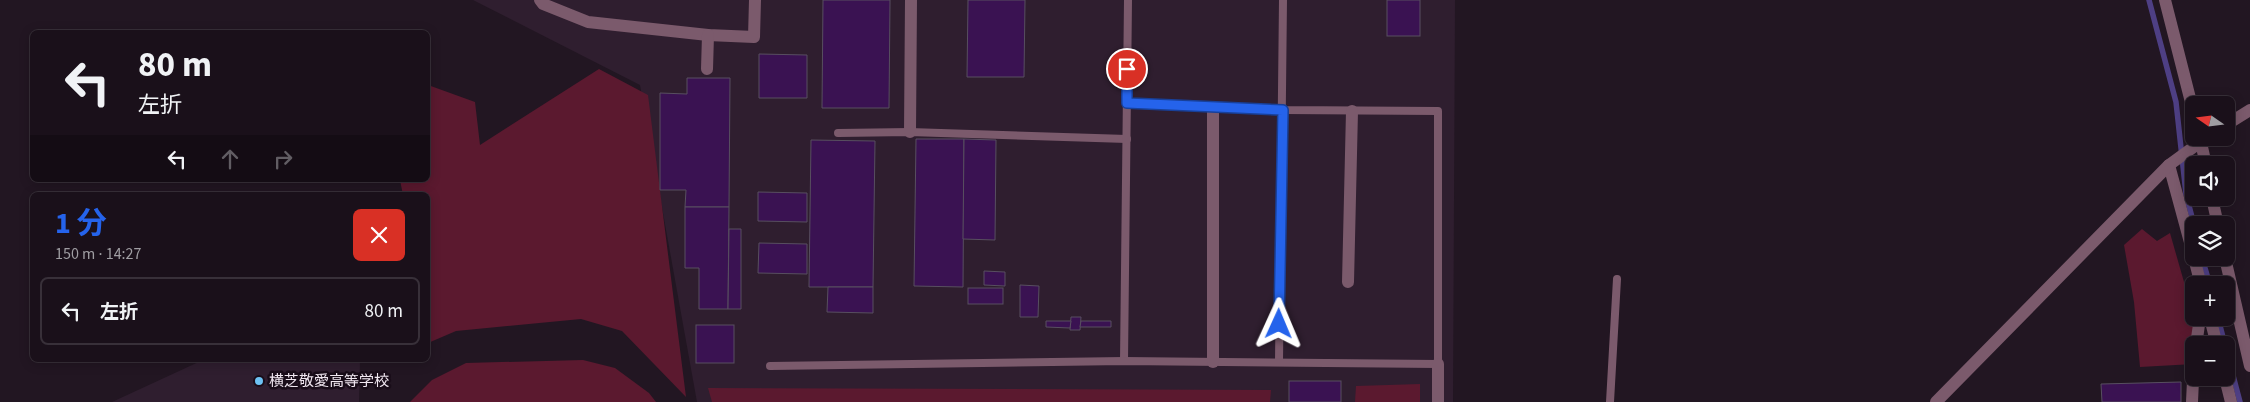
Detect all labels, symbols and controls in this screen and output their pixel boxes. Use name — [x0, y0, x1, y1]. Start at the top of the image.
text: 80 m — [138, 40, 212, 90]
pin — [1106, 48, 1148, 90]
icon: left — [55, 50, 120, 115]
icon: arrive — [1113, 55, 1141, 83]
text: 左折 — [138, 89, 182, 121]
north arrow — [2185, 96, 2235, 146]
map controls — [2185, 96, 2235, 386]
icon: left — [163, 145, 191, 173]
icon: ahead — [216, 145, 244, 173]
icon: right — [269, 145, 297, 173]
button: sound — [2185, 156, 2235, 206]
text: 1 分 — [55, 202, 107, 245]
button: close — [353, 209, 405, 261]
button: layers — [2185, 216, 2235, 266]
text: 150 m · 14:27 — [55, 243, 142, 265]
button: + — [2185, 276, 2235, 326]
icon: left — [57, 297, 85, 325]
position arrow — [1252, 297, 1304, 349]
text: 80 m — [365, 298, 403, 325]
text: 左折 — [100, 299, 138, 326]
button: − — [2185, 336, 2235, 386]
place label: 横芝敬愛高等学校 — [269, 371, 389, 392]
marker: 横芝敬愛高等学校 — [253, 375, 265, 387]

